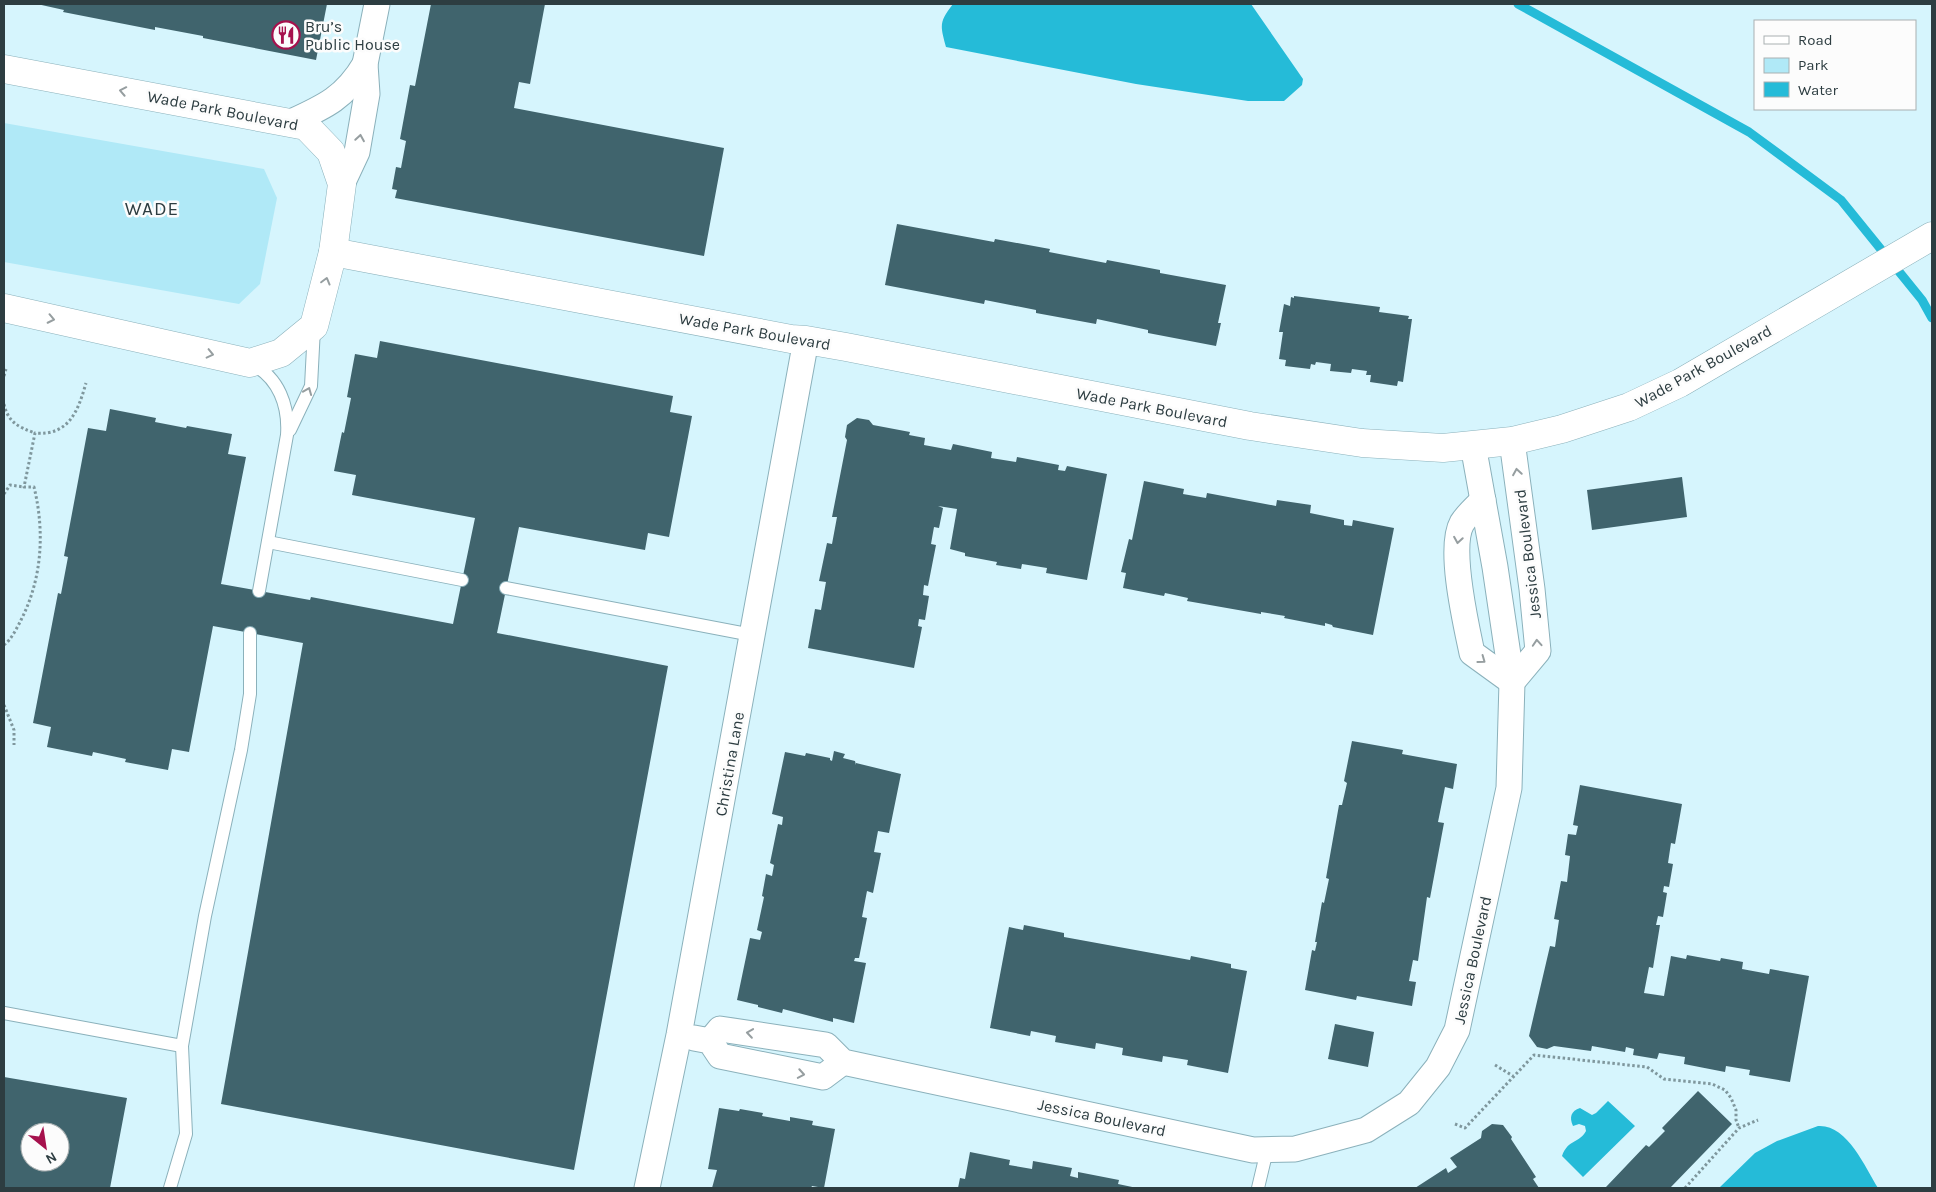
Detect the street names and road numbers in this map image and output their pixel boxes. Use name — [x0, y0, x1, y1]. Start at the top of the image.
street label: Wade Park Boulevard — [146, 87, 300, 134]
street label: Wade Park Boulevard — [678, 309, 832, 354]
street label: Wade Park Boulevard — [1631, 321, 1775, 412]
street label: Wade Park Boulevard — [1075, 384, 1229, 431]
street label: Jessica Boulevard — [1510, 488, 1545, 620]
street label: Christina Lane — [711, 710, 748, 818]
street label: Jessica Boulevard — [1450, 894, 1495, 1026]
street label: Jessica Boulevard — [1036, 1095, 1168, 1140]

